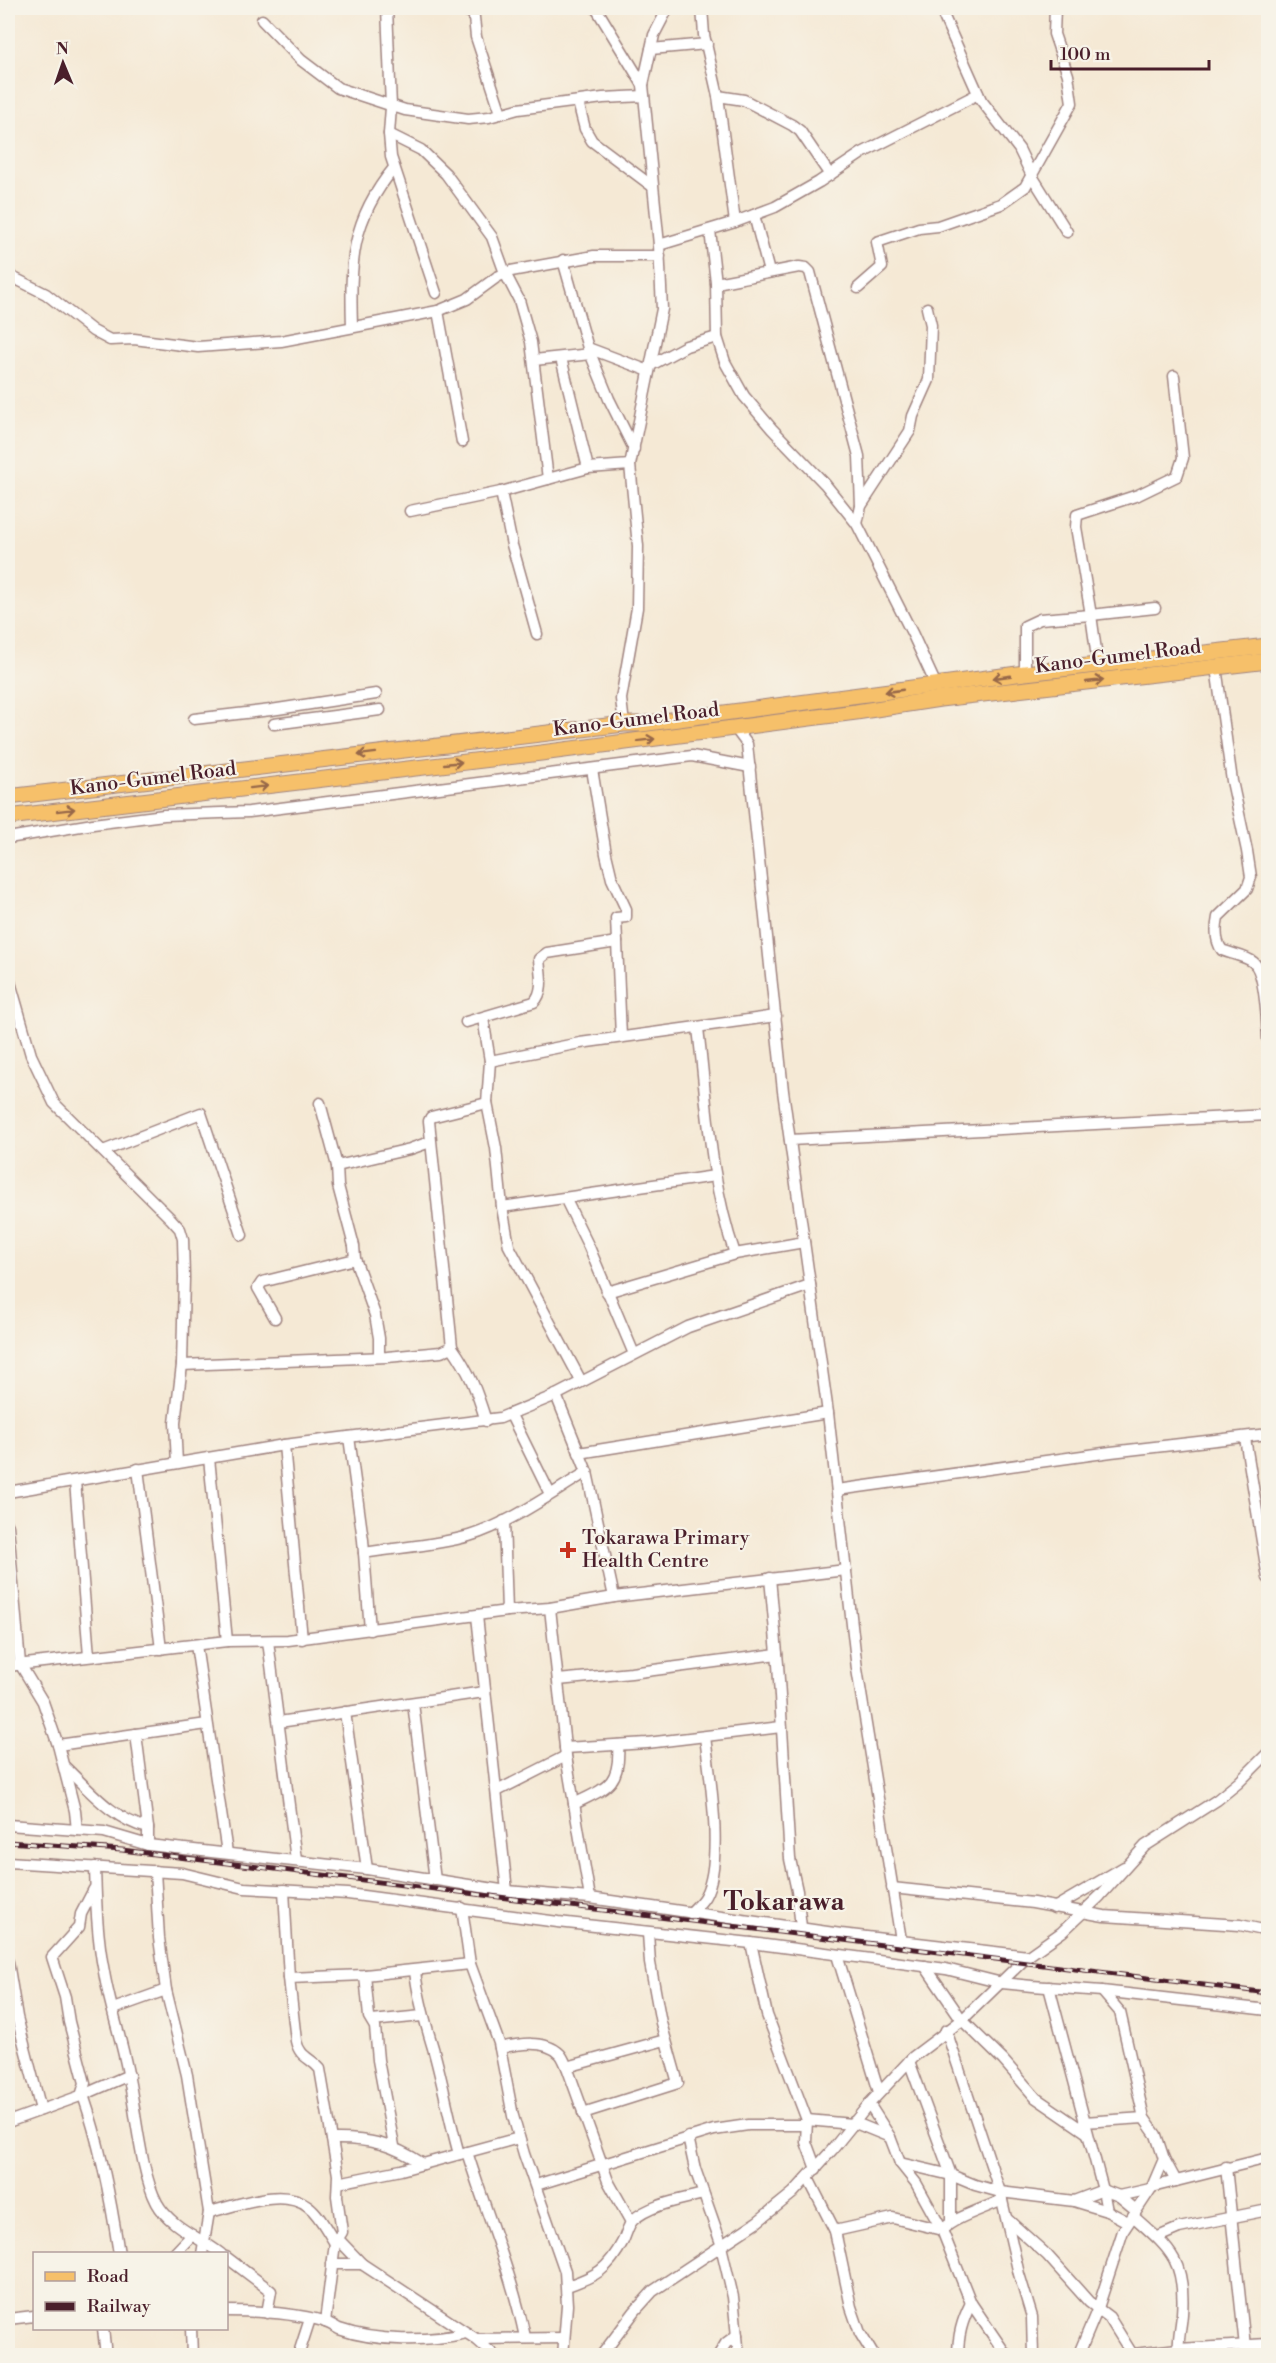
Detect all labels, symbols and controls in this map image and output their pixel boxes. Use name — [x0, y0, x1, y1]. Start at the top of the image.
north arrow — [33, 33, 93, 93]
scale bar — [1051, 33, 1208, 71]
text: N — [56, 39, 70, 59]
text: 100 m — [1060, 43, 1111, 66]
street label: Kano-Gumel Road — [1033, 634, 1203, 680]
one-way arrow — [992, 671, 1012, 682]
one-way arrow — [1085, 675, 1105, 686]
one-way arrow — [884, 686, 904, 697]
street label: Kano-Gumel Road — [551, 697, 721, 743]
one-way arrow — [636, 734, 656, 745]
one-way arrow — [357, 749, 377, 760]
street label: Kano-Gumel Road — [68, 756, 238, 802]
one-way arrow — [442, 757, 462, 768]
one-way arrow — [249, 782, 269, 793]
one-way arrow — [55, 805, 75, 816]
place label: Tokarawa Primary Health Centre — [582, 1526, 750, 1574]
marker: Tokarawa Primary Health Centre — [559, 1541, 577, 1559]
district label: Tokarawa — [723, 1886, 846, 1918]
legend — [33, 2252, 228, 2330]
text: Road — [87, 2265, 130, 2288]
text: Railway — [87, 2295, 151, 2318]

